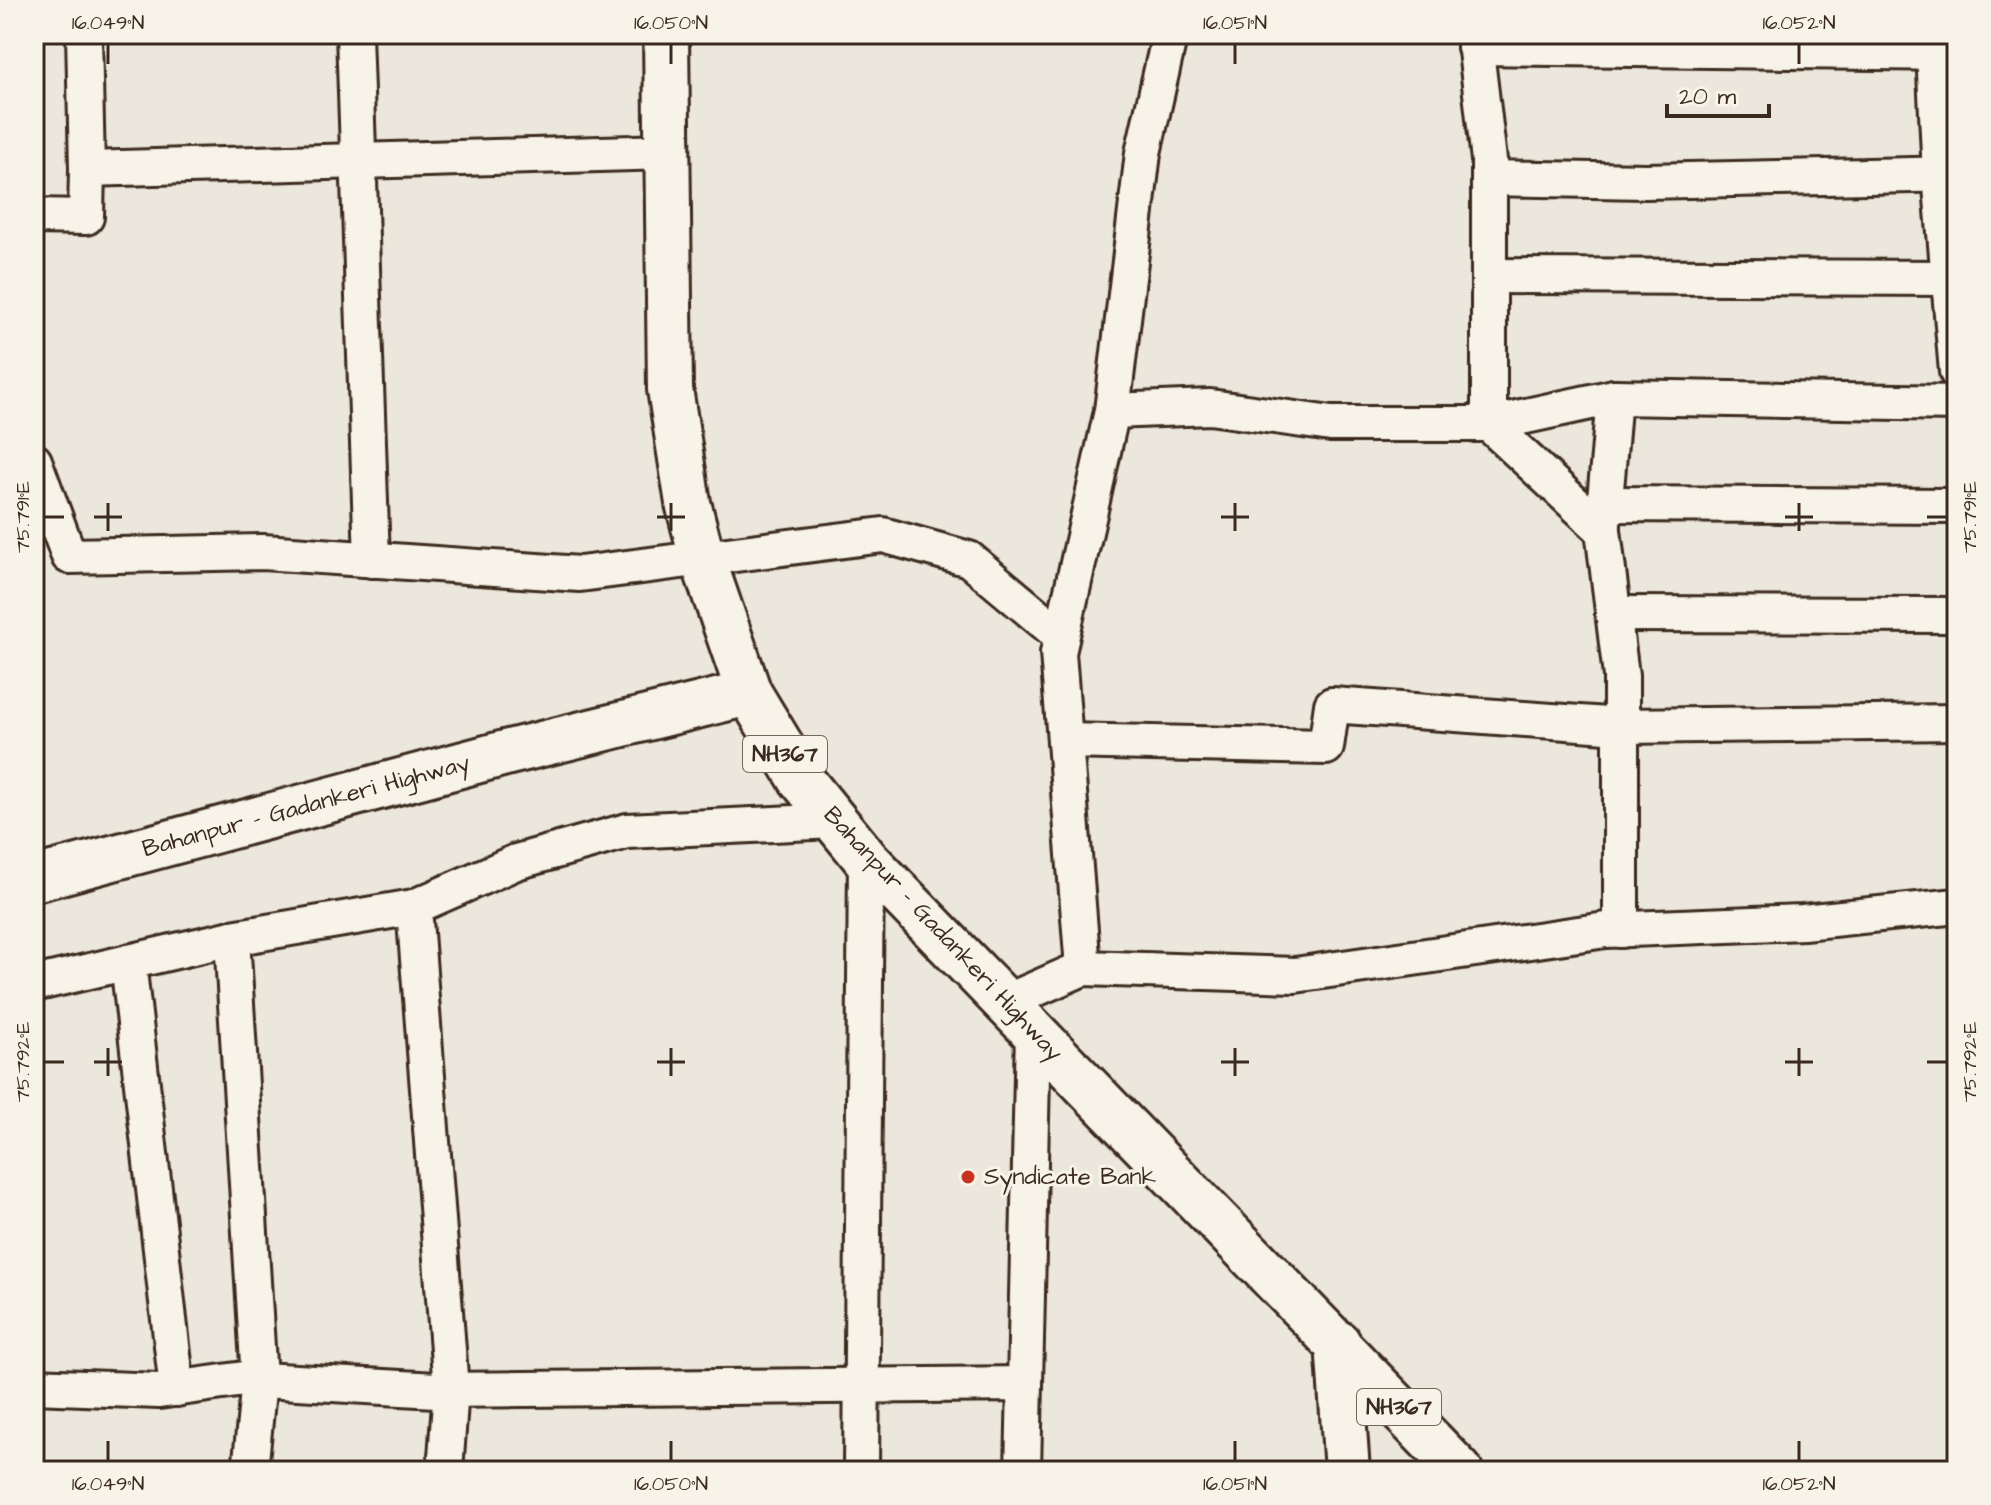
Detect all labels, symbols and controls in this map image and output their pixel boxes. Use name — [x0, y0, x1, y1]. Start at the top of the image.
text: 16.049°N — [72, 9, 144, 37]
text: 16.050°N — [634, 9, 708, 37]
text: 16.051°N — [1203, 9, 1267, 37]
text: 16.052°N — [1762, 9, 1836, 37]
scale bar — [1667, 68, 1769, 118]
text: 20 m — [1679, 80, 1736, 114]
text: 75.791°E — [9, 481, 37, 553]
text: 75.791°E — [1956, 481, 1984, 553]
road number: NH367 — [743, 736, 827, 772]
street label: Bahanpur - Gadankeri Highway — [139, 746, 474, 867]
street label: Bahanpur - Gadankeri Highway — [815, 799, 1071, 1070]
text: 75.792°E — [9, 1022, 37, 1102]
text: 75.792°E — [1956, 1022, 1984, 1102]
place label: Syndicate Bank — [984, 1160, 1157, 1195]
marker: Syndicate Bank — [959, 1168, 977, 1186]
road number: NH367 — [1357, 1389, 1441, 1425]
text: 16.049°N — [72, 1470, 144, 1498]
text: 16.050°N — [634, 1470, 708, 1498]
text: 16.051°N — [1203, 1470, 1267, 1498]
text: 16.052°N — [1762, 1470, 1836, 1498]

